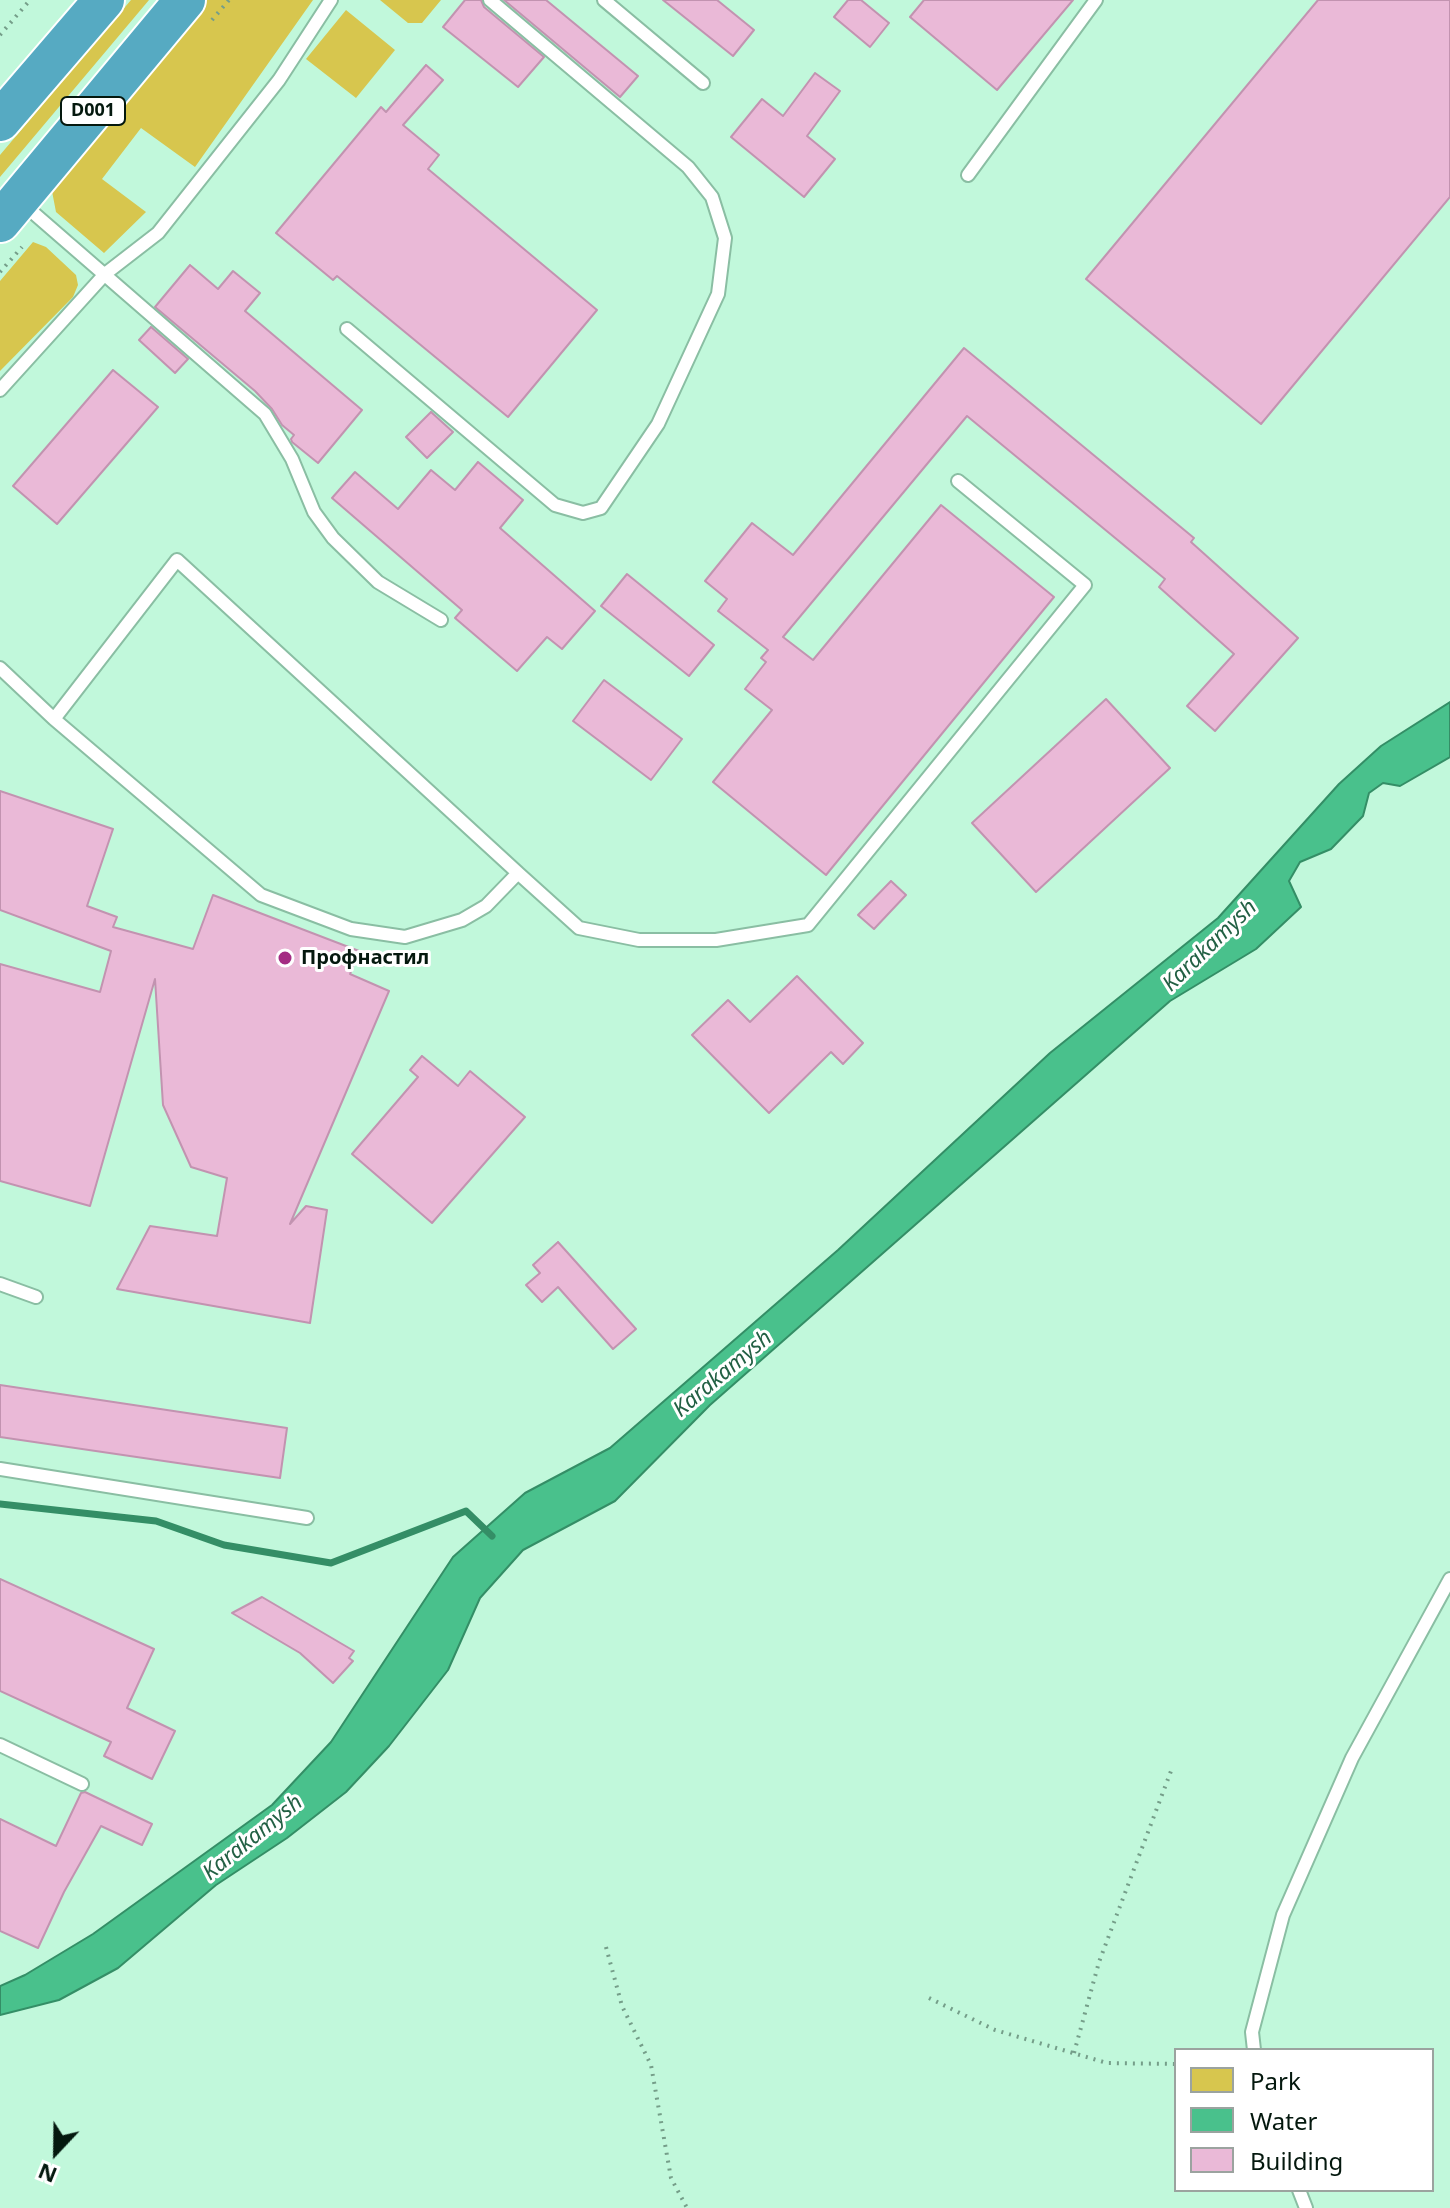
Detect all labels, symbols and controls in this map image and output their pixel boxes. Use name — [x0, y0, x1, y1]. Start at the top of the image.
road number: D001 — [61, 97, 125, 125]
water label: Karakamysh — [1157, 895, 1263, 997]
place label: Профнастил — [301, 946, 429, 970]
marker: Профнастил — [276, 949, 294, 967]
water label: Karakamysh — [668, 1325, 778, 1423]
water label: Karakamysh — [198, 1790, 308, 1886]
legend — [1174, 2048, 1434, 2192]
text: Park — [1250, 2064, 1301, 2097]
text: Water — [1250, 2104, 1317, 2137]
north arrow — [16, 2112, 96, 2192]
text: Building — [1250, 2144, 1343, 2177]
text: N — [33, 2157, 61, 2192]

